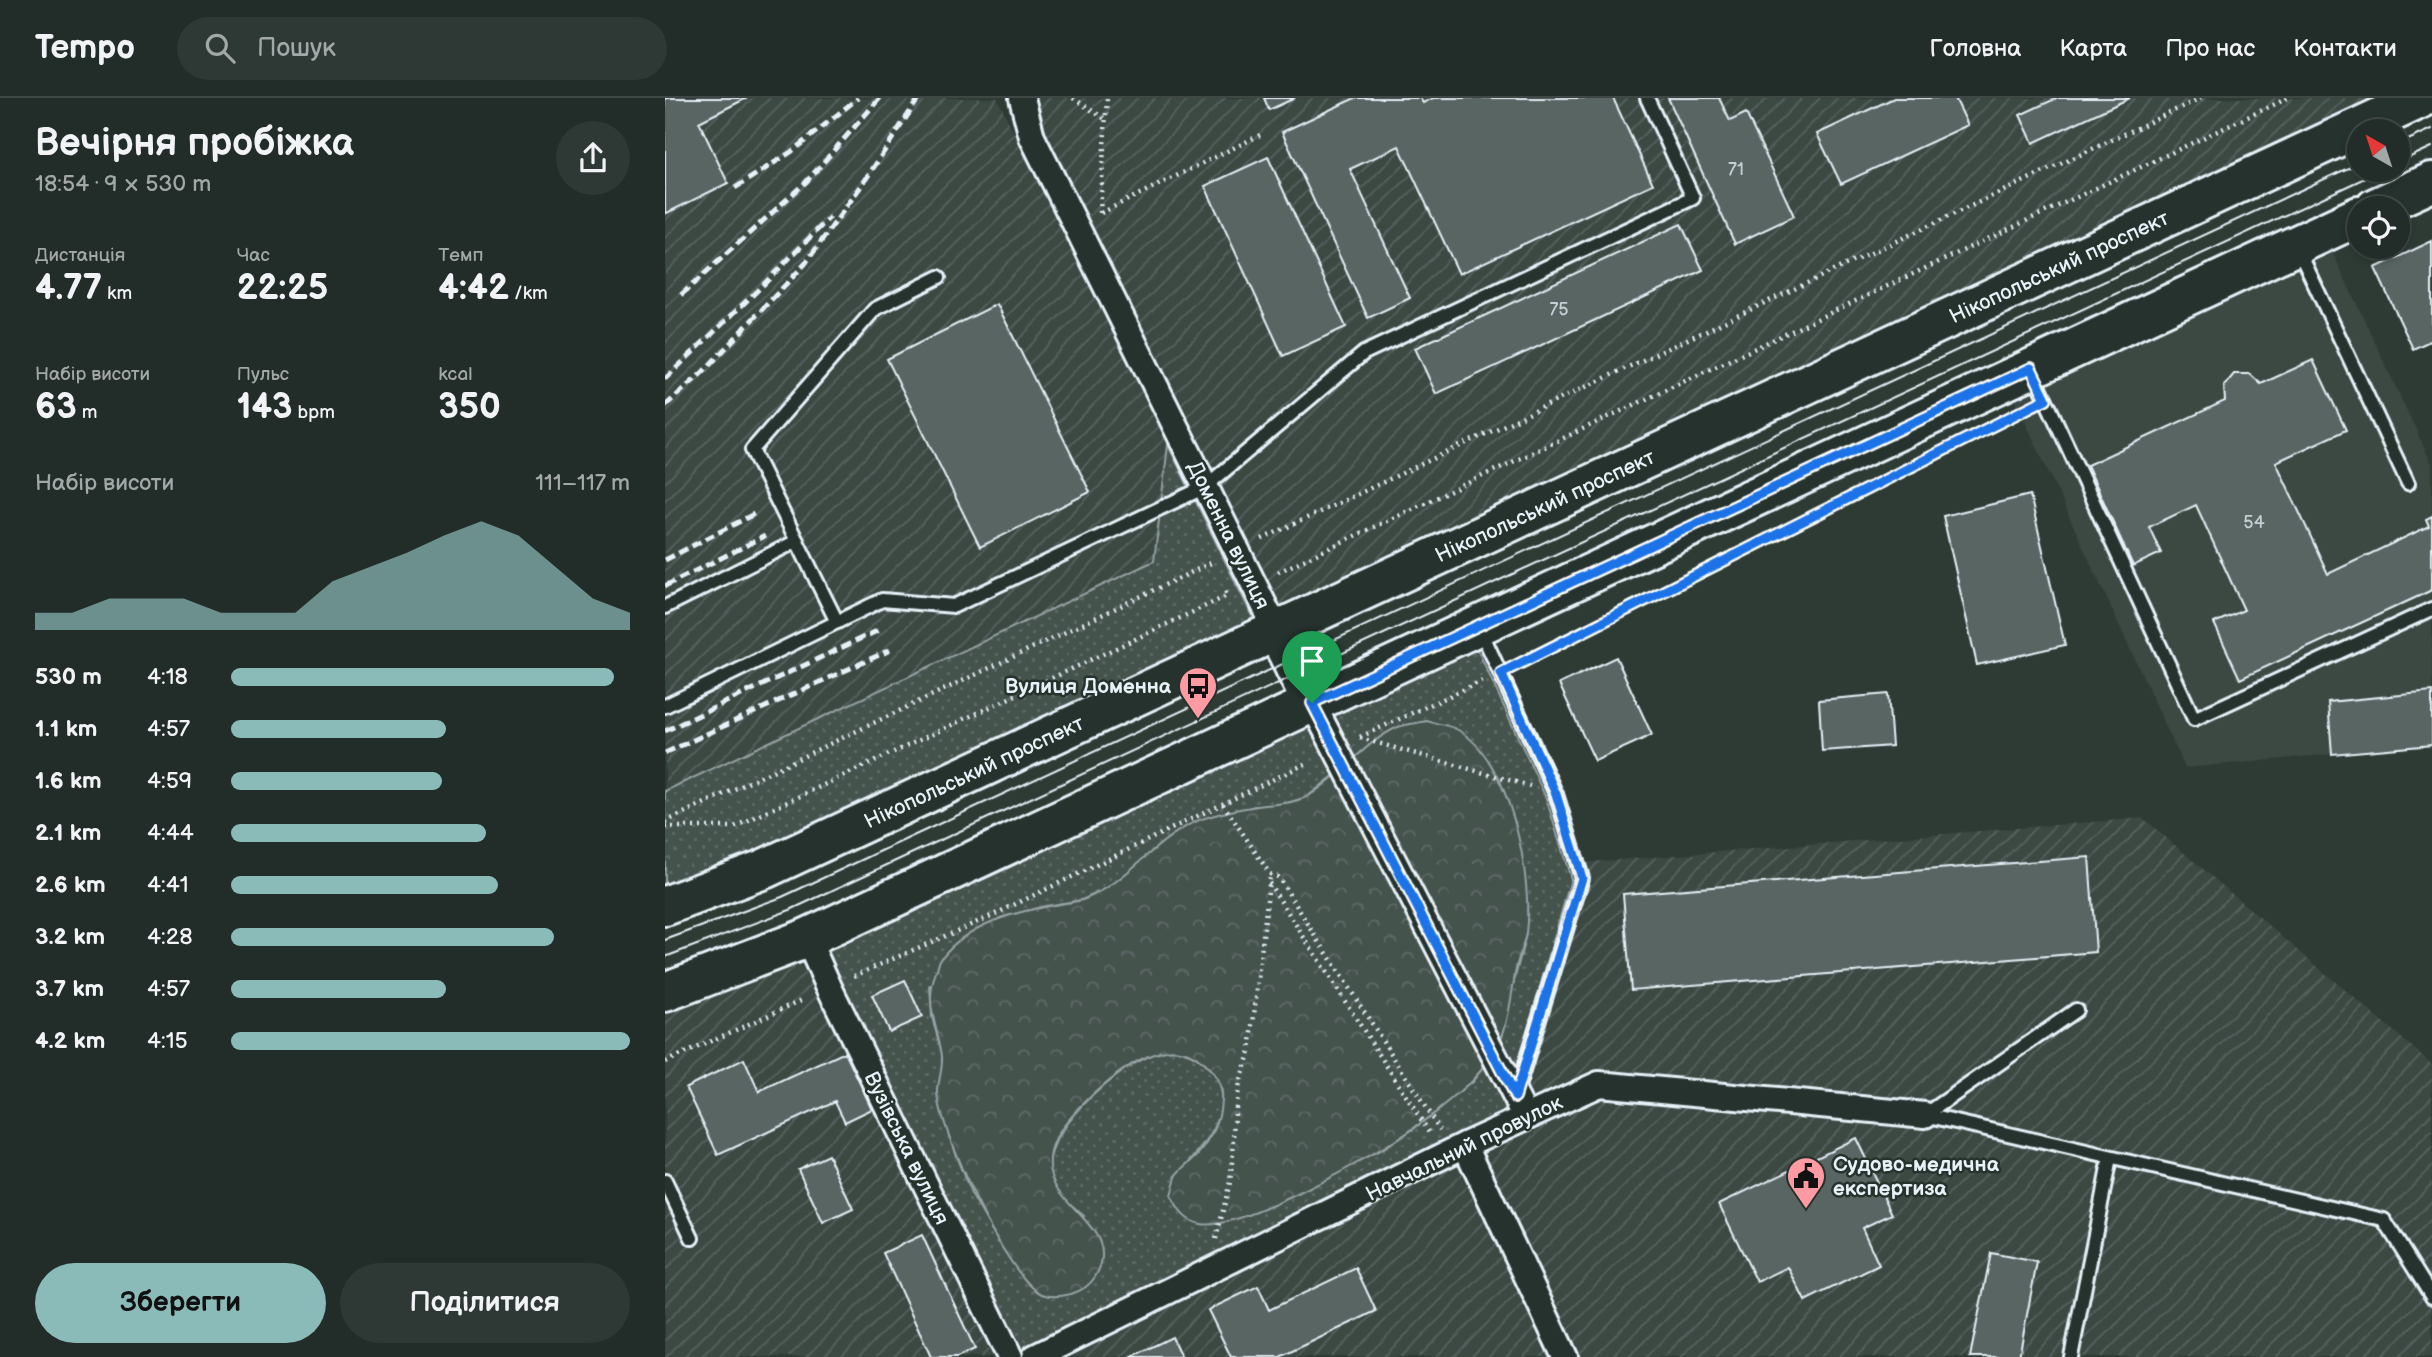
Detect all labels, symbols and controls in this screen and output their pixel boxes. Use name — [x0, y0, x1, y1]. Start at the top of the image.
search box — [177, 17, 667, 80]
text: Tempo — [35, 28, 135, 68]
icon: search — [201, 29, 239, 67]
text: Пошук — [257, 33, 336, 64]
text: Головна — [1930, 34, 2022, 63]
text: Карта — [2060, 34, 2127, 63]
text: Про нас — [2165, 34, 2255, 63]
text: Контакти — [2293, 34, 2397, 63]
north arrow — [2347, 119, 2410, 182]
map controls — [2347, 119, 2410, 259]
text: Вечірня пробіжка — [35, 121, 354, 166]
button: share — [556, 121, 630, 195]
house number: 71 — [1728, 159, 1744, 180]
text: 18:54 · 9 × 530 m — [35, 170, 211, 198]
button: locate — [2347, 196, 2410, 259]
street label: Нікопольський проспект — [1946, 206, 2173, 329]
text: Дистанція — [35, 244, 125, 267]
text: Час — [237, 244, 270, 267]
text: Темп — [438, 244, 483, 267]
text: 4.77 — [35, 267, 102, 310]
text: 22:25 — [237, 267, 328, 310]
text: 4:42 — [438, 267, 509, 310]
text: km — [102, 282, 132, 305]
text: /km — [509, 282, 548, 305]
house number: 75 — [1549, 299, 1569, 320]
text: Набір висоти — [35, 363, 150, 386]
text: Пульс — [237, 363, 289, 386]
text: kcal — [438, 363, 472, 386]
text: 63 — [35, 386, 77, 429]
text: 143 — [237, 386, 292, 429]
text: 350 — [438, 386, 501, 429]
text: m — [77, 401, 98, 424]
text: bpm — [292, 401, 335, 424]
street label: Нікопольський проспект — [1432, 445, 1659, 568]
street label: Доменна вулиця — [1182, 457, 1275, 613]
text: Набір висоти — [35, 469, 174, 497]
text: 111–117 m — [535, 469, 630, 497]
house number: 54 — [2243, 512, 2265, 533]
pin — [1282, 631, 1342, 703]
icon: arrive — [1293, 642, 1331, 680]
text: 530 m — [35, 663, 102, 691]
text: 4:18 — [147, 663, 188, 691]
bus stop icon: Вулиця Доменна — [1177, 665, 1219, 720]
place label: Вулиця Доменна — [1005, 674, 1172, 699]
street label: Нікопольський проспект — [861, 711, 1088, 834]
text: 1.1 km — [35, 715, 97, 743]
text: 4:57 — [147, 715, 190, 743]
text: 1.6 km — [35, 767, 102, 795]
text: 4:59 — [147, 767, 192, 795]
text: 2.1 km — [35, 819, 101, 847]
text: 4:44 — [147, 819, 194, 847]
text: 2.6 km — [35, 871, 106, 899]
text: 4:41 — [147, 871, 189, 899]
text: 3.2 km — [35, 923, 105, 951]
text: 4:28 — [147, 923, 193, 951]
text: 3.7 km — [35, 975, 104, 1003]
text: 4:57 — [147, 975, 190, 1003]
text: 4.2 km — [35, 1027, 105, 1055]
text: 4:15 — [147, 1027, 188, 1055]
street label: Вузівська вулиця — [859, 1068, 954, 1229]
street label: Навчальний провулок — [1362, 1090, 1567, 1207]
place label: Судово-медична експертиза — [1833, 1152, 2000, 1201]
public building icon: Судово-медична експертиза — [1785, 1155, 1827, 1210]
button: Зберегти — [35, 1263, 326, 1343]
button: Поділитися — [340, 1263, 630, 1343]

